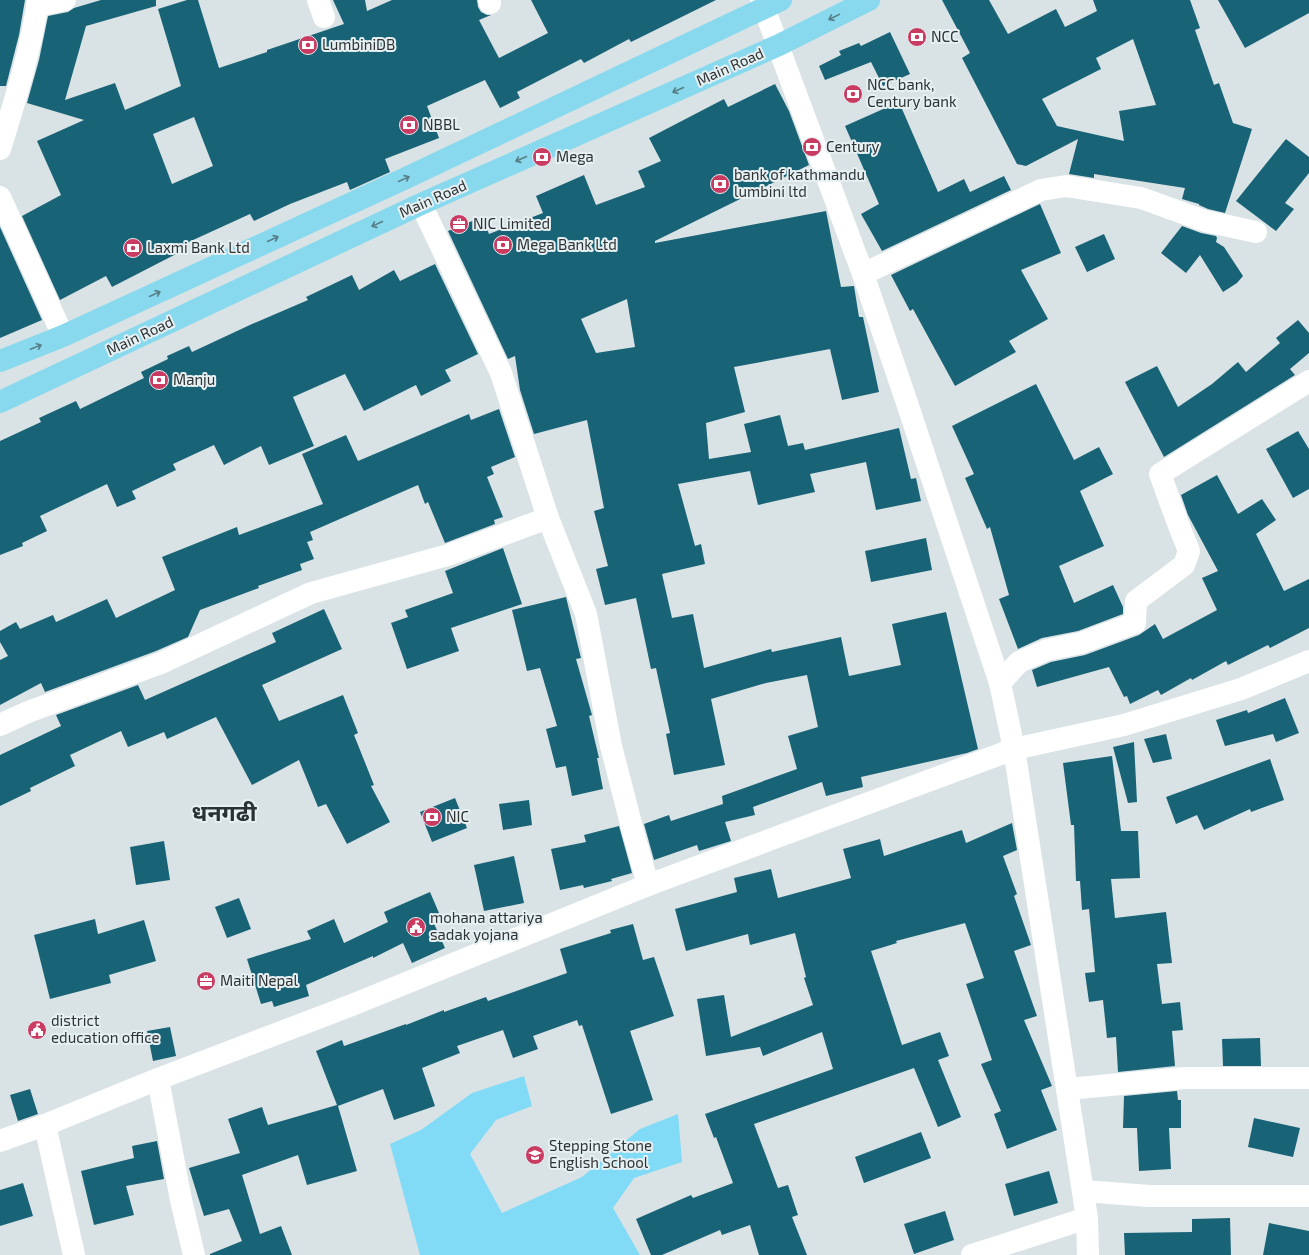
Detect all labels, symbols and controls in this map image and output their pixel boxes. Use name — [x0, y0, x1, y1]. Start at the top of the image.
one-way arrow — [829, 14, 841, 21]
bank icon: NCC — [906, 26, 928, 48]
place label: NCC — [931, 27, 959, 45]
bank icon: LumbiniDB — [297, 34, 319, 56]
place label: LumbiniDB — [322, 35, 395, 53]
street label: Main Road — [693, 43, 766, 89]
place label: NCC bank, Century bank — [867, 75, 957, 110]
bank icon: NCC bank, Century bank — [842, 83, 864, 105]
one-way arrow — [673, 86, 685, 94]
bank icon: NBBL — [398, 114, 420, 136]
place label: NBBL — [423, 115, 460, 133]
bank icon: Century — [801, 136, 823, 158]
place label: Century — [826, 137, 880, 155]
bank icon: Mega — [531, 146, 553, 168]
place label: Mega — [556, 147, 594, 165]
one-way arrow — [515, 156, 527, 163]
place label: bank of kathmandu lumbini ltd — [734, 165, 865, 200]
bank icon: bank of kathmandu lumbini ltd — [709, 173, 731, 195]
street label: Main Road — [396, 175, 469, 221]
one-way arrow — [397, 175, 409, 182]
office icon: NIC Limited — [448, 213, 470, 235]
place label: NIC Limited — [473, 214, 550, 232]
one-way arrow — [371, 221, 383, 228]
bank icon: Mega Bank Ltd — [492, 234, 514, 256]
one-way arrow — [266, 235, 278, 242]
place label: Mega Bank Ltd — [517, 235, 617, 253]
bank icon: Laxmi Bank Ltd — [122, 237, 144, 259]
place label: Laxmi Bank Ltd — [147, 238, 250, 256]
one-way arrow — [148, 290, 160, 297]
street label: Main Road — [103, 312, 176, 358]
one-way arrow — [30, 342, 42, 350]
bank icon: Manju — [148, 369, 170, 391]
place label: Manju — [173, 370, 215, 389]
district label: धनगढी — [192, 798, 258, 826]
bank icon: NIC — [421, 806, 443, 828]
place label: NIC — [446, 807, 470, 825]
place label: mohana attariya sadak yojana — [430, 908, 543, 944]
public building icon: mohana attariya sadak yojana — [405, 916, 427, 938]
office icon: Maiti Nepal — [195, 970, 217, 992]
place label: Maiti Nepal — [220, 971, 298, 989]
place label: district education office — [51, 1011, 160, 1046]
public building icon: district education office — [26, 1019, 48, 1041]
place label: Stepping Stone English School — [549, 1136, 652, 1171]
school or university icon: Stepping Stone English School — [524, 1144, 546, 1166]

